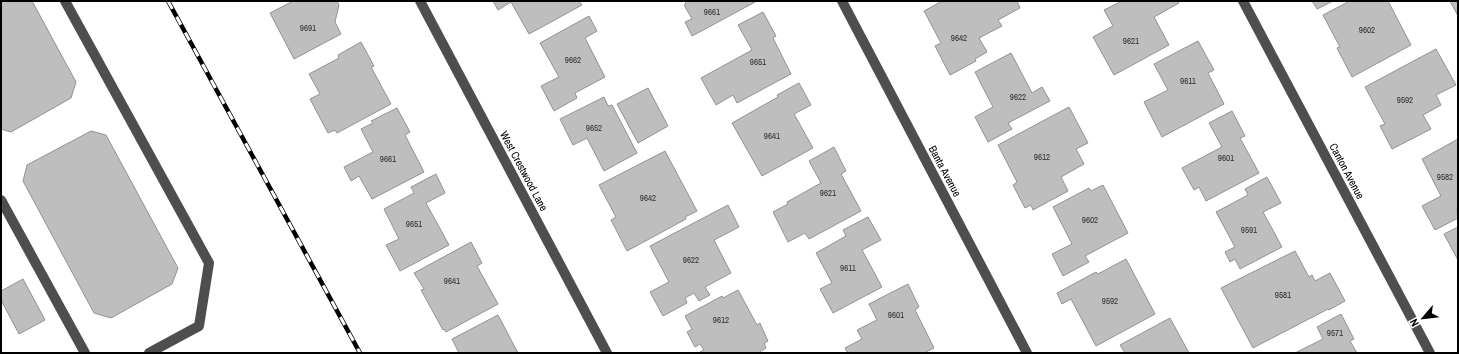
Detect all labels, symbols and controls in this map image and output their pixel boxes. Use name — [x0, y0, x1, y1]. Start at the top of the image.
house number: 9661 — [704, 6, 720, 18]
house number: 9691 — [300, 22, 316, 34]
house number: 9602 — [1359, 24, 1375, 36]
house number: 9642 — [951, 32, 967, 44]
house number: 9621 — [1123, 35, 1139, 47]
house number: 9662 — [565, 54, 581, 66]
house number: 9651 — [750, 56, 766, 68]
house number: 9611 — [1180, 75, 1196, 87]
house number: 9622 — [1010, 91, 1026, 103]
house number: 9592 — [1397, 94, 1413, 106]
house number: 9652 — [586, 122, 602, 134]
street label: West Crestwood Lane — [497, 129, 551, 213]
house number: 9641 — [764, 130, 780, 142]
street label: Canton Avenue — [1326, 141, 1368, 201]
street label: Banta Avenue — [926, 143, 964, 199]
house number: 9612 — [1034, 151, 1050, 163]
house number: 9601 — [1218, 152, 1234, 164]
house number: 9661 — [380, 153, 396, 165]
house number: 9582 — [1437, 171, 1453, 183]
house number: 9621 — [820, 187, 836, 199]
house number: 9642 — [640, 192, 656, 204]
house number: 9602 — [1082, 214, 1098, 226]
house number: 9651 — [406, 218, 422, 230]
house number: 9591 — [1241, 224, 1257, 236]
house number: 9622 — [683, 254, 699, 266]
house number: 9611 — [840, 262, 856, 274]
house number: 9641 — [444, 275, 460, 287]
house number: 9581 — [1275, 289, 1291, 301]
house number: 9592 — [1102, 295, 1118, 307]
north arrow — [1403, 298, 1443, 338]
house number: 9601 — [888, 309, 904, 321]
house number: 9612 — [713, 314, 729, 326]
text: N — [1406, 317, 1422, 329]
house number: 9571 — [1327, 327, 1343, 339]

